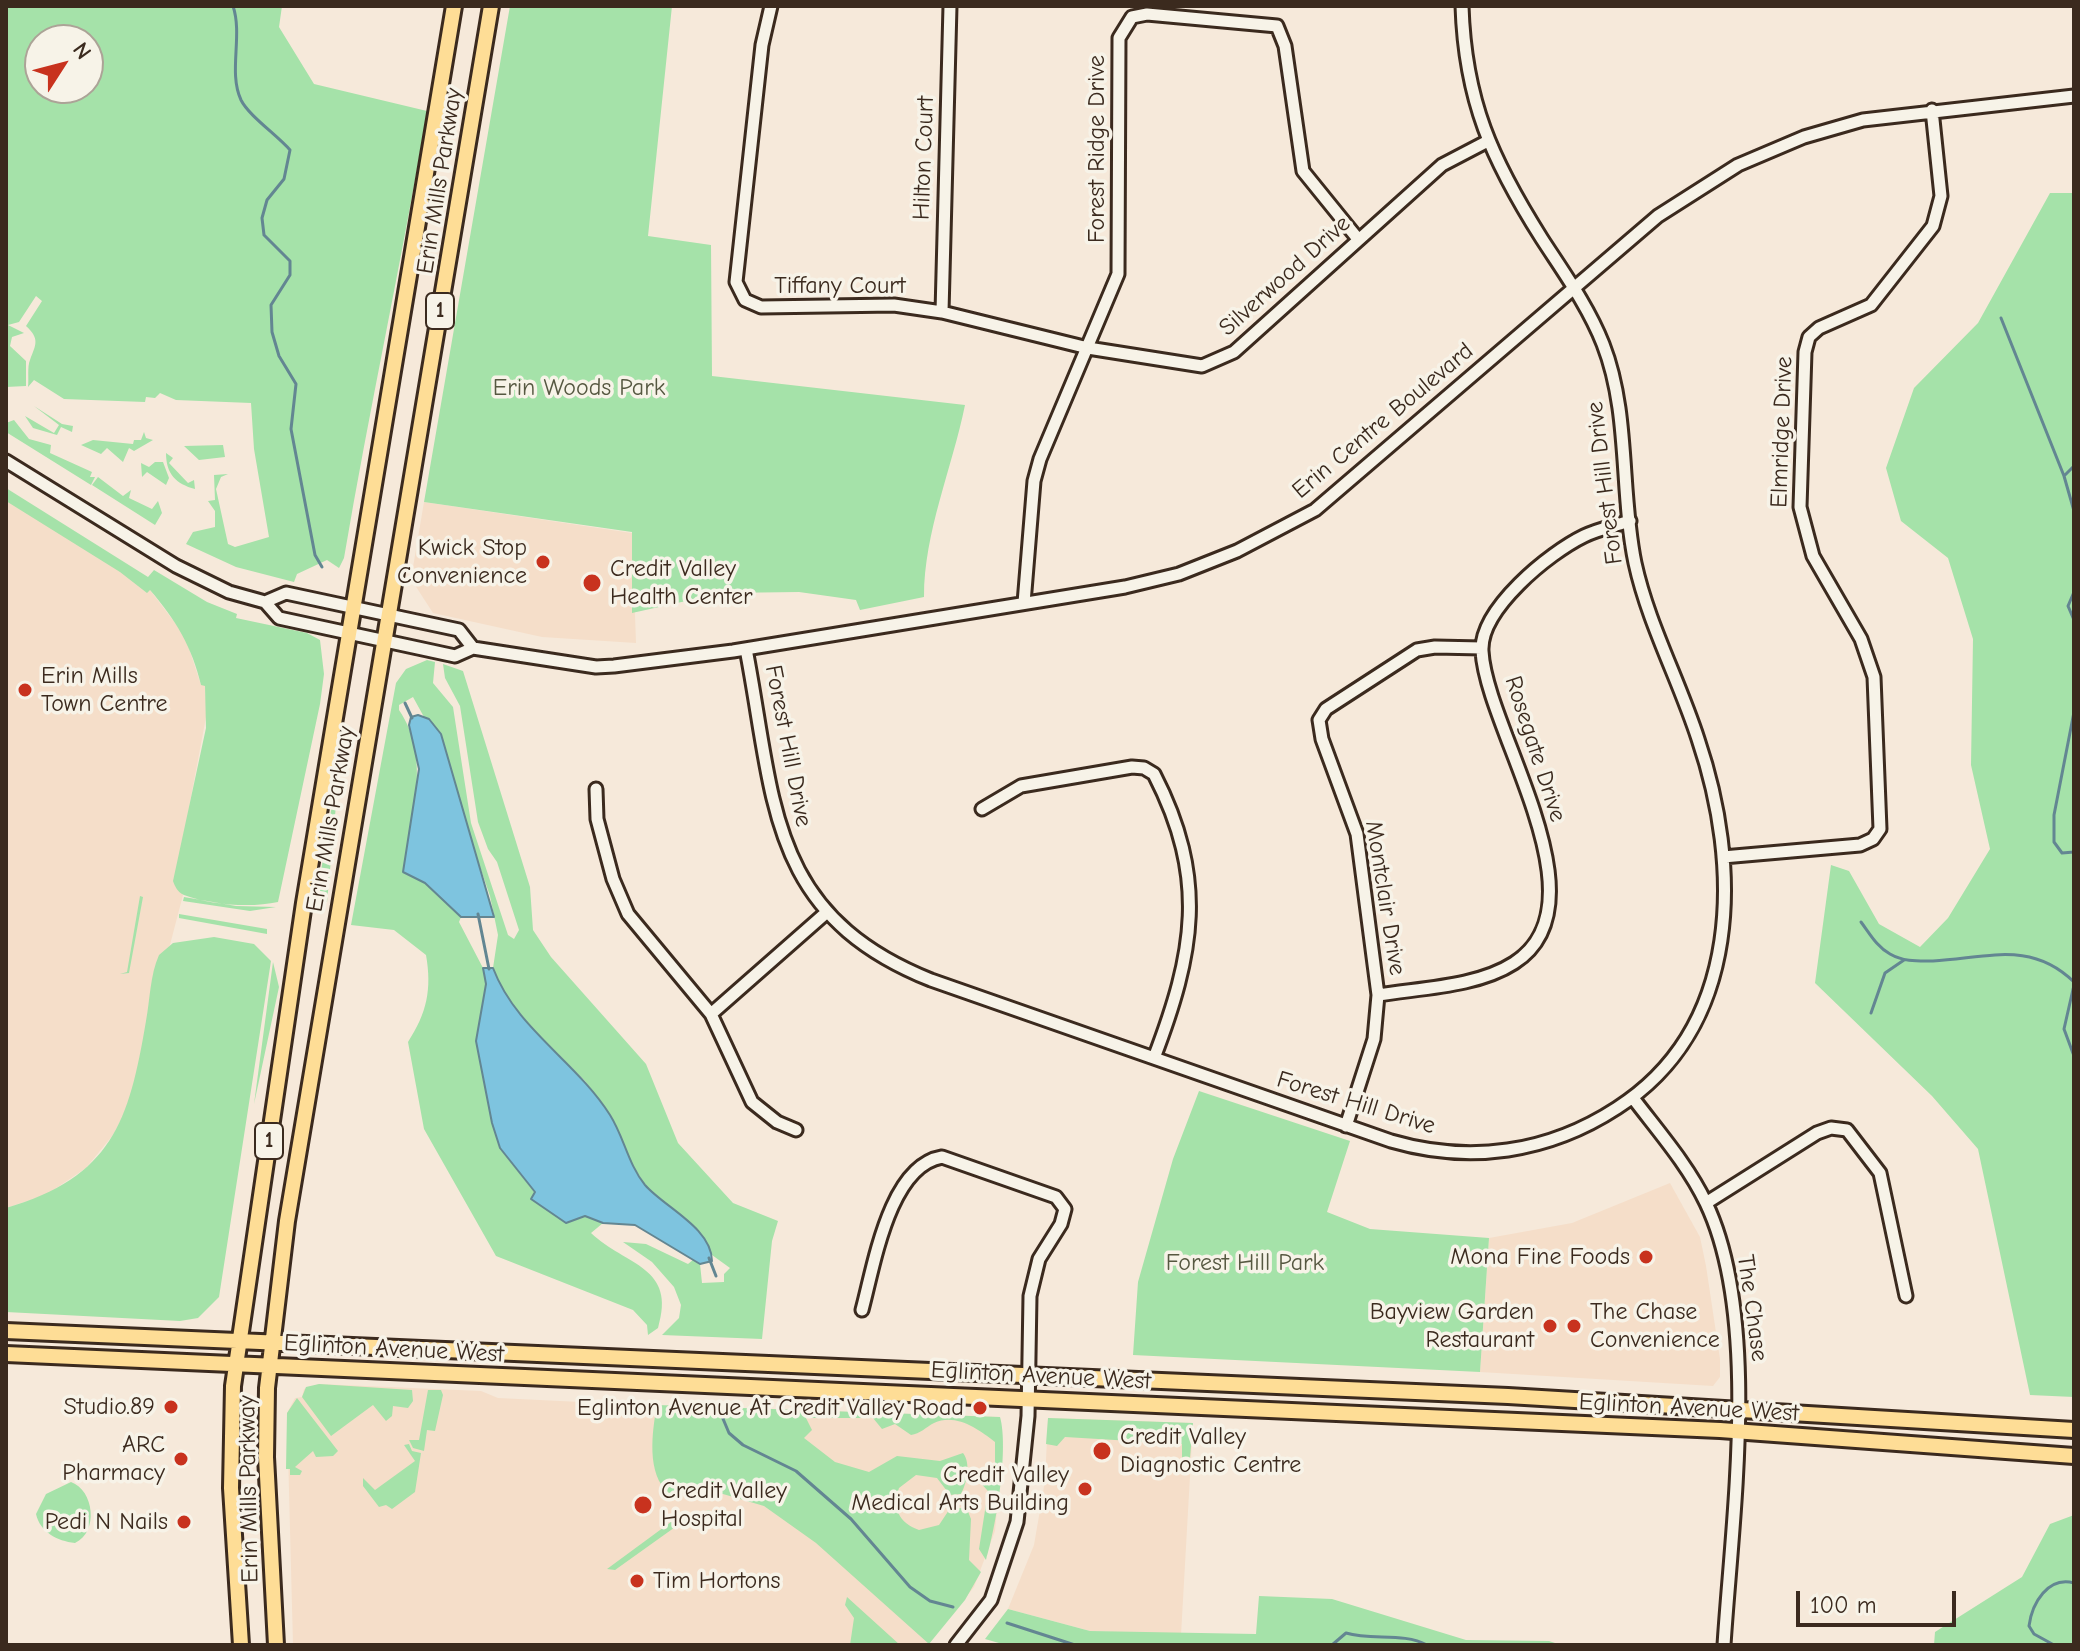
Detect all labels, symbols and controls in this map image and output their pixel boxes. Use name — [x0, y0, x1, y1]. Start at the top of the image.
north arrow — [24, 24, 104, 104]
text: N — [67, 38, 97, 65]
street label: Forest Ridge Drive — [1083, 55, 1111, 243]
street label: Erin Mills Parkway — [411, 86, 469, 276]
street label: Hilton Court — [907, 95, 941, 221]
street label: Silverwood Drive — [1213, 210, 1357, 342]
street label: Tiffany Court — [774, 272, 906, 300]
road number: 1 — [426, 293, 454, 329]
street label: Erin Centre Boulevard — [1287, 337, 1479, 505]
street label: Elmridge Drive — [1765, 356, 1799, 508]
park label: Erin Woods Park — [493, 374, 665, 402]
street label: Forest Hill Drive — [1581, 400, 1629, 566]
place label: Kwick Stop Convenience — [397, 534, 527, 590]
marker: Kwick Stop Convenience — [534, 553, 552, 571]
place label: Credit Valley Health Center — [610, 555, 753, 611]
marker: Credit Valley Health Center — [581, 572, 603, 594]
place label: Erin Mills Town Centre — [41, 662, 167, 718]
street label: Forest Hill Drive — [758, 663, 818, 829]
street label: Rosegate Drive — [1498, 673, 1572, 825]
marker: Erin Mills Town Centre — [16, 681, 34, 699]
street label: Erin Mills Parkway — [301, 724, 361, 914]
street label: Montclair Drive — [1359, 819, 1411, 977]
street label: Forest Hill Drive — [1273, 1065, 1439, 1141]
road number: 1 — [255, 1123, 283, 1159]
place label: Mona Fine Foods — [1450, 1243, 1630, 1271]
marker: Mona Fine Foods — [1637, 1248, 1655, 1266]
park label: Forest Hill Park — [1166, 1249, 1324, 1277]
street label: The Chase — [1730, 1253, 1774, 1363]
place label: Bayview Garden Restaurant — [1370, 1298, 1534, 1354]
place label: The Chase Convenience — [1590, 1298, 1720, 1354]
marker: Bayview Garden Restaurant — [1541, 1317, 1559, 1335]
marker: The Chase Convenience — [1565, 1317, 1583, 1335]
street label: Eglinton Avenue West — [283, 1329, 505, 1369]
street label: Eglinton Avenue West — [930, 1356, 1152, 1396]
street label: Eglinton Avenue West — [1578, 1388, 1800, 1428]
place label: Studio.89 — [64, 1393, 155, 1421]
place label: Eglinton Avenue At Credit Valley Road — [577, 1394, 964, 1422]
street label: Erin Mills Parkway — [233, 1395, 265, 1583]
marker: Studio.89 — [162, 1398, 180, 1416]
marker: Eglinton Avenue At Credit Valley Road — [971, 1399, 989, 1417]
place label: Credit Valley Diagnostic Centre — [1120, 1423, 1301, 1479]
place label: ARC Pharmacy — [62, 1431, 165, 1487]
marker: Credit Valley Diagnostic Centre — [1091, 1440, 1113, 1462]
marker: ARC Pharmacy — [172, 1450, 190, 1468]
place label: Credit Valley Medical Arts Building — [851, 1461, 1069, 1517]
place label: Credit Valley Hospital — [661, 1477, 787, 1533]
marker: Credit Valley Medical Arts Building — [1076, 1480, 1094, 1498]
marker: Credit Valley Hospital — [632, 1494, 654, 1516]
place label: Pedi N Nails — [45, 1508, 168, 1536]
marker: Pedi N Nails — [175, 1513, 193, 1531]
place label: Tim Hortons — [653, 1567, 781, 1595]
marker: Tim Hortons — [628, 1572, 646, 1590]
scale bar — [1800, 1575, 1960, 1625]
text: 100 m — [1810, 1591, 1877, 1619]

